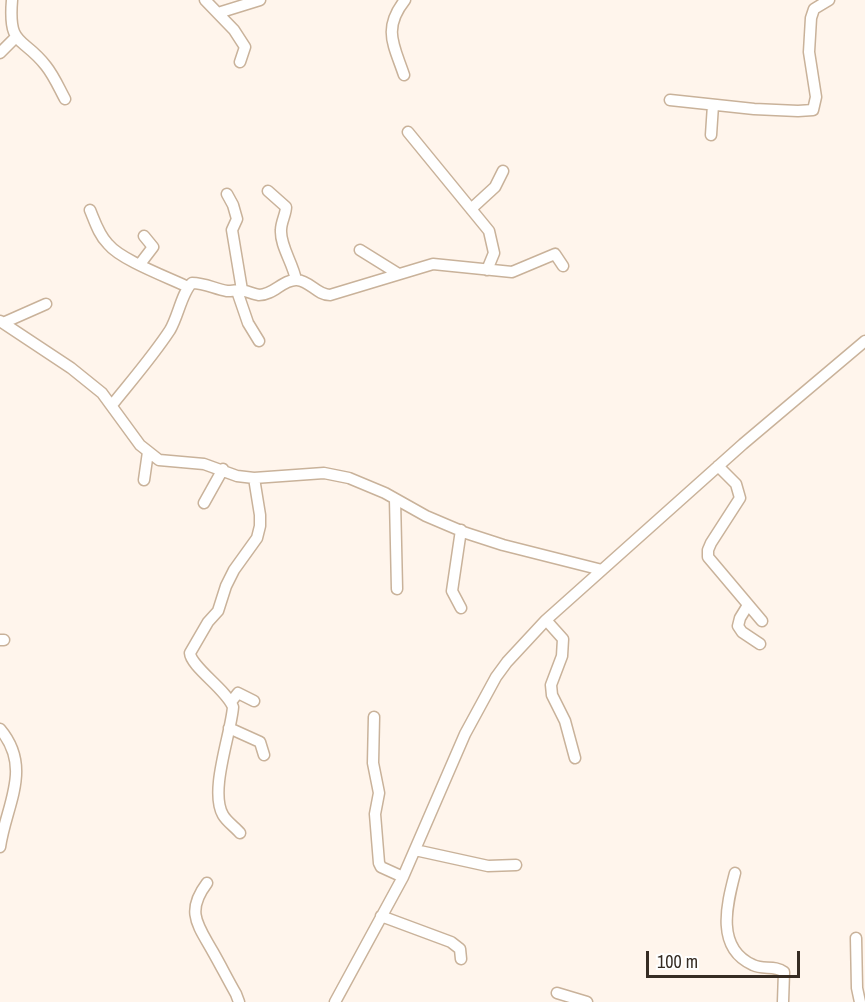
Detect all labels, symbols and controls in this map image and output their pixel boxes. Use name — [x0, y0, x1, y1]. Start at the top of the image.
scale bar — [649, 939, 804, 977]
text: 100 m — [657, 949, 698, 974]

